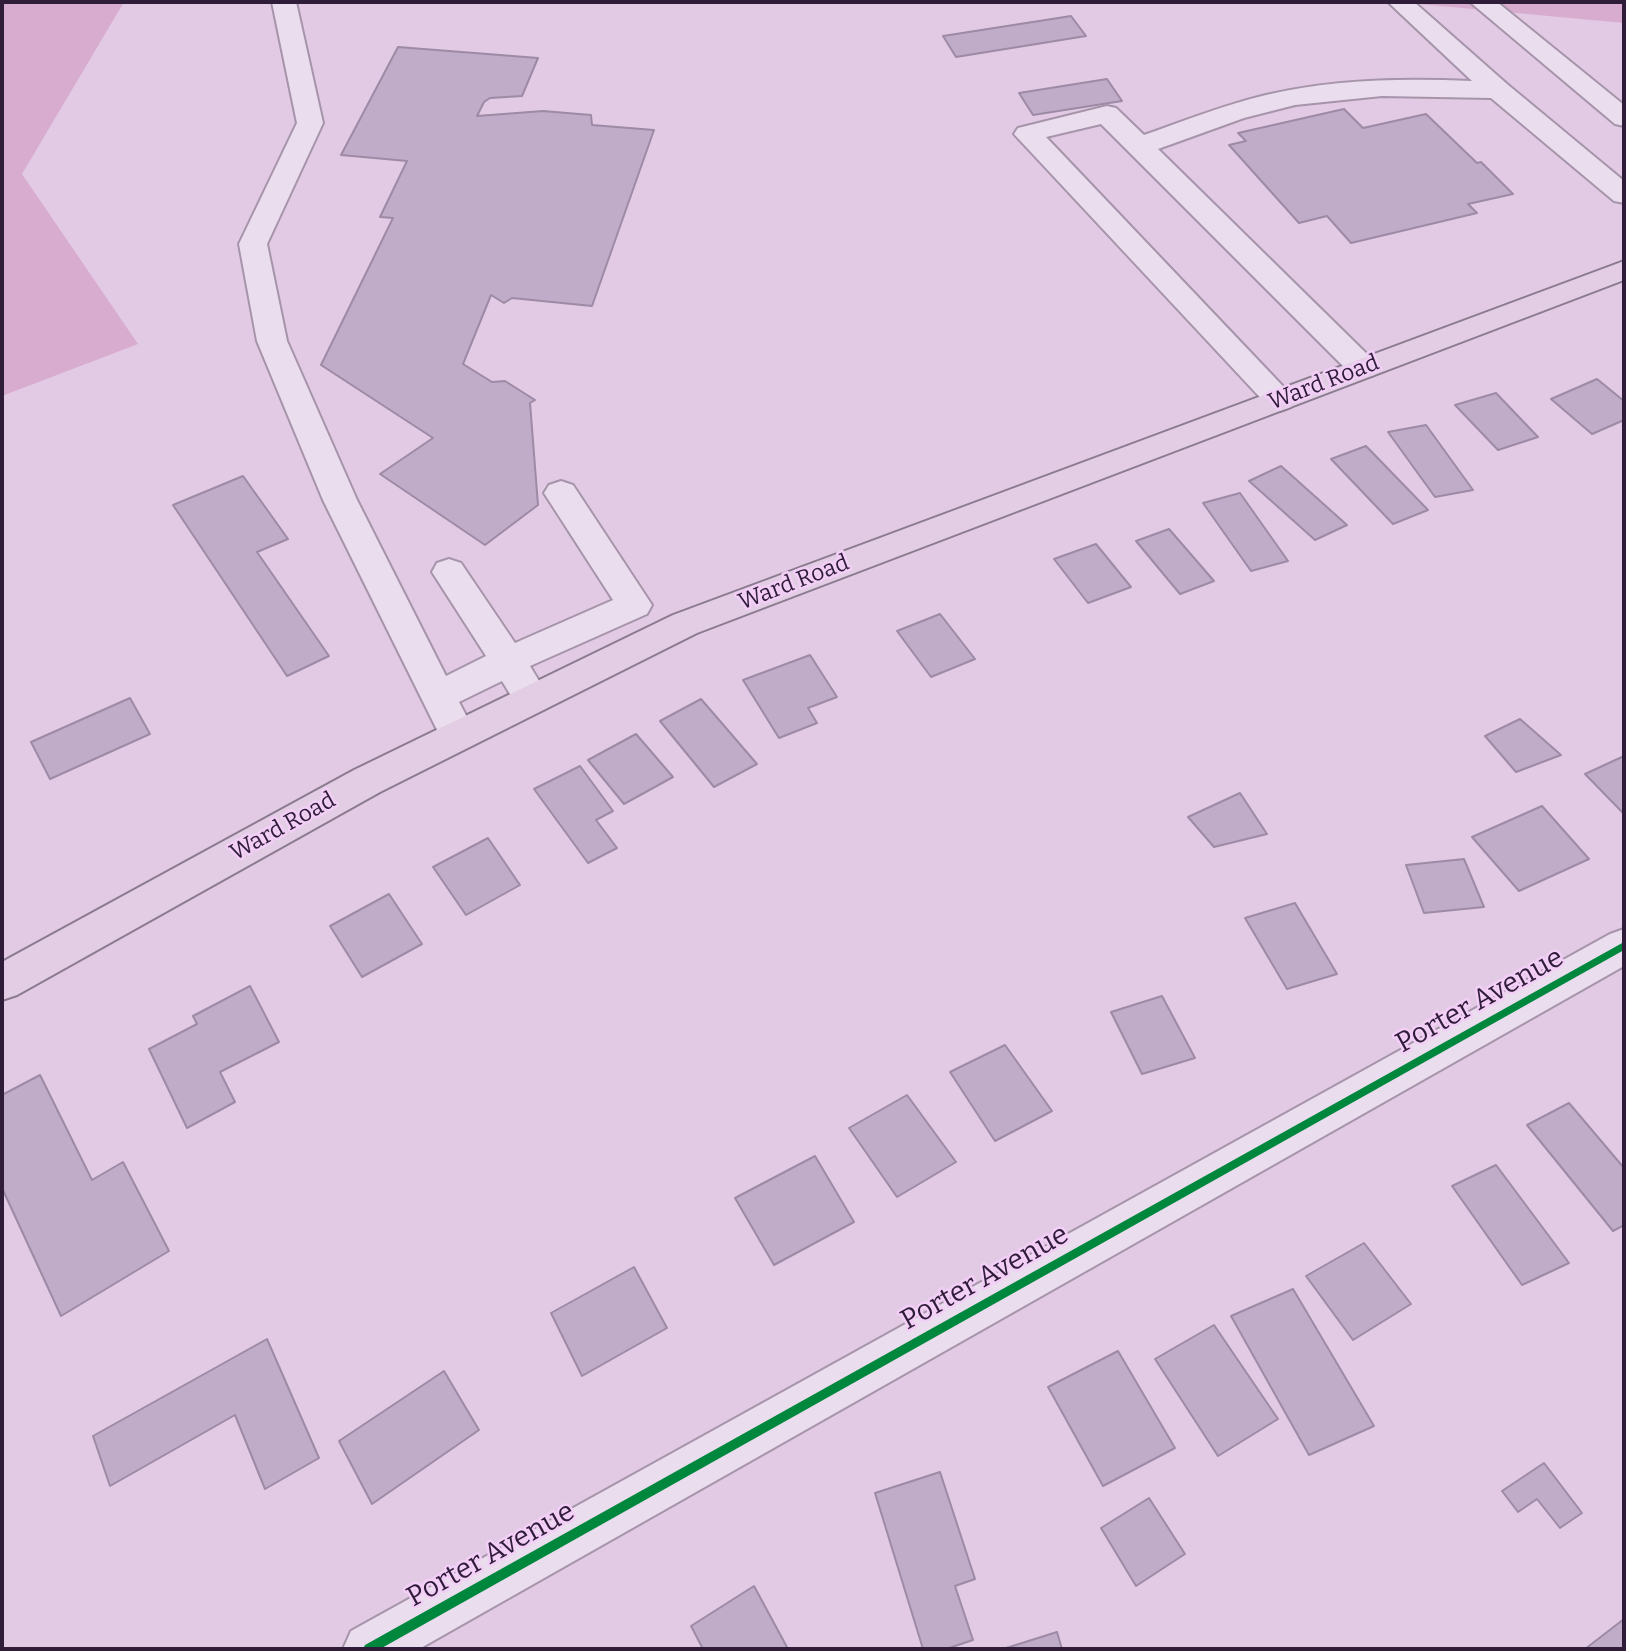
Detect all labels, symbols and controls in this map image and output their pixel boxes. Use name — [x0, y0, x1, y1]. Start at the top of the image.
street label: Ward Road — [1265, 349, 1383, 417]
street label: Ward Road — [735, 549, 853, 617]
street label: Ward Road — [226, 787, 340, 867]
street label: Porter Avenue — [1390, 941, 1570, 1061]
street label: Porter Avenue — [895, 1218, 1075, 1338]
street label: Porter Avenue — [401, 1495, 581, 1615]

